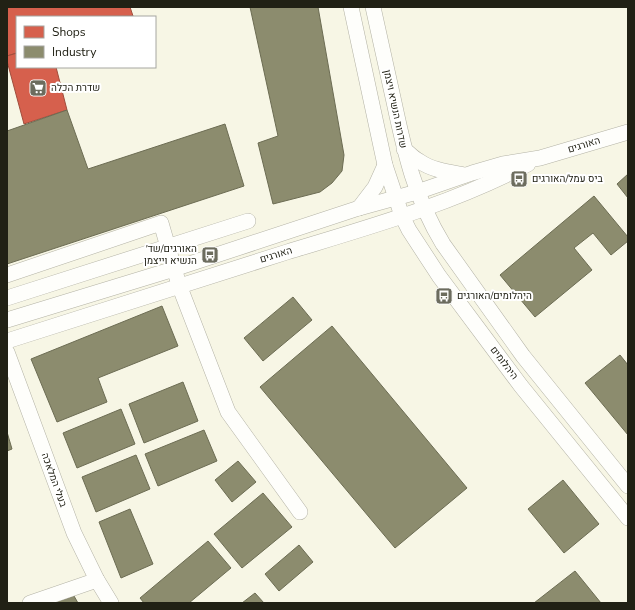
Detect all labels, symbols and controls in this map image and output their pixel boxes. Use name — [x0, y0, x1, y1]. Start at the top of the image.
legend — [16, 16, 156, 68]
text: Shops — [52, 24, 86, 40]
text: Industry — [52, 44, 97, 60]
street label: שדרות הנשיא ויצמן — [380, 68, 410, 150]
supermarket icon: שדרת הכלה — [28, 78, 48, 98]
place label: שדרת הכלה — [51, 81, 100, 95]
street label: האורגים — [566, 133, 602, 157]
bus stop icon: ביס עמל/האורגים — [509, 169, 529, 189]
place label: ביס עמל/האורגים — [532, 172, 603, 186]
place label: האורגים/שד׳ הנשיא וייצמן — [144, 242, 197, 268]
street label: האורגים — [258, 243, 294, 267]
bus stop icon: האורגים/שד׳ הנשיא וייצמן — [200, 245, 220, 265]
bus stop icon: היהלומים/האורגים — [434, 286, 454, 306]
place label: היהלומים/האורגים — [457, 289, 532, 303]
street label: היהלומים — [487, 343, 521, 383]
street label: בעלי המלאכה — [38, 451, 71, 510]

